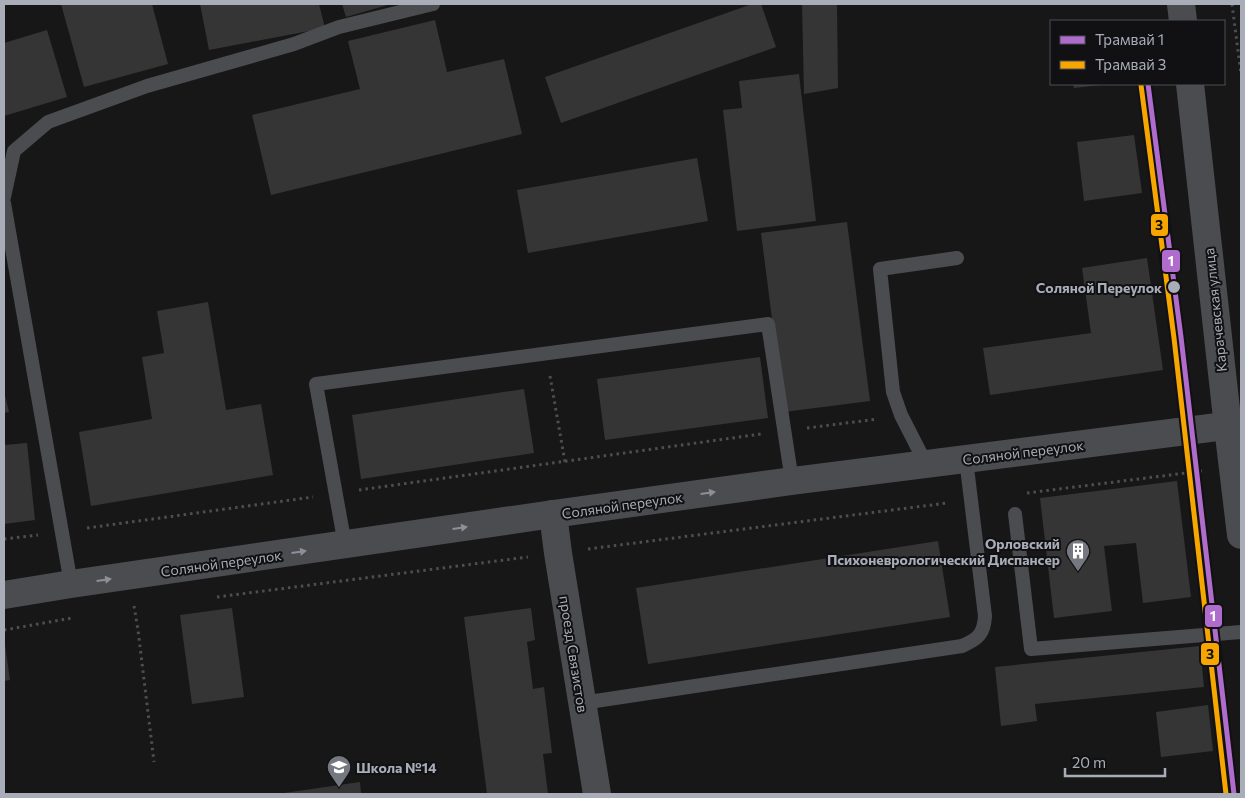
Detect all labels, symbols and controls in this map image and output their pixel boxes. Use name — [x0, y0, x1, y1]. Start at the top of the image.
legend — [1050, 20, 1225, 85]
text: Трамвай 1 — [1095, 30, 1164, 48]
text: Трамвай 3 — [1095, 55, 1166, 73]
line badge: 3 — [1150, 213, 1169, 237]
text: 3 — [1155, 216, 1163, 233]
street label: Карачевская улица — [1200, 247, 1230, 373]
line badge: 1 — [1161, 249, 1181, 273]
text: 1 — [1168, 252, 1174, 269]
place label: Соляной Переулок — [1036, 279, 1162, 296]
marker: Соляной Переулок — [1166, 279, 1182, 295]
street label: Соляной переулок — [962, 436, 1085, 468]
street label: Соляной переулок — [560, 488, 684, 522]
one-way arrow — [700, 489, 716, 497]
one-way arrow — [452, 524, 468, 532]
place label: Орловский Психоневрологический Диспансер — [827, 535, 1060, 568]
building icon: Орловский Психоневрологический Диспансер — [1065, 538, 1091, 572]
street label: Соляной переулок — [159, 546, 283, 580]
one-way arrow — [292, 547, 308, 555]
one-way arrow — [96, 576, 112, 584]
street label: проезд Связистов — [556, 594, 592, 714]
line badge: 1 — [1204, 604, 1223, 628]
text: 1 — [1210, 607, 1216, 624]
line badge: 3 — [1200, 642, 1220, 666]
text: 3 — [1206, 645, 1214, 662]
scale bar — [1065, 746, 1165, 778]
text: 20 m — [1072, 753, 1106, 771]
school or university icon: Школа №14 — [326, 754, 352, 788]
place label: Школа №14 — [356, 759, 437, 776]

